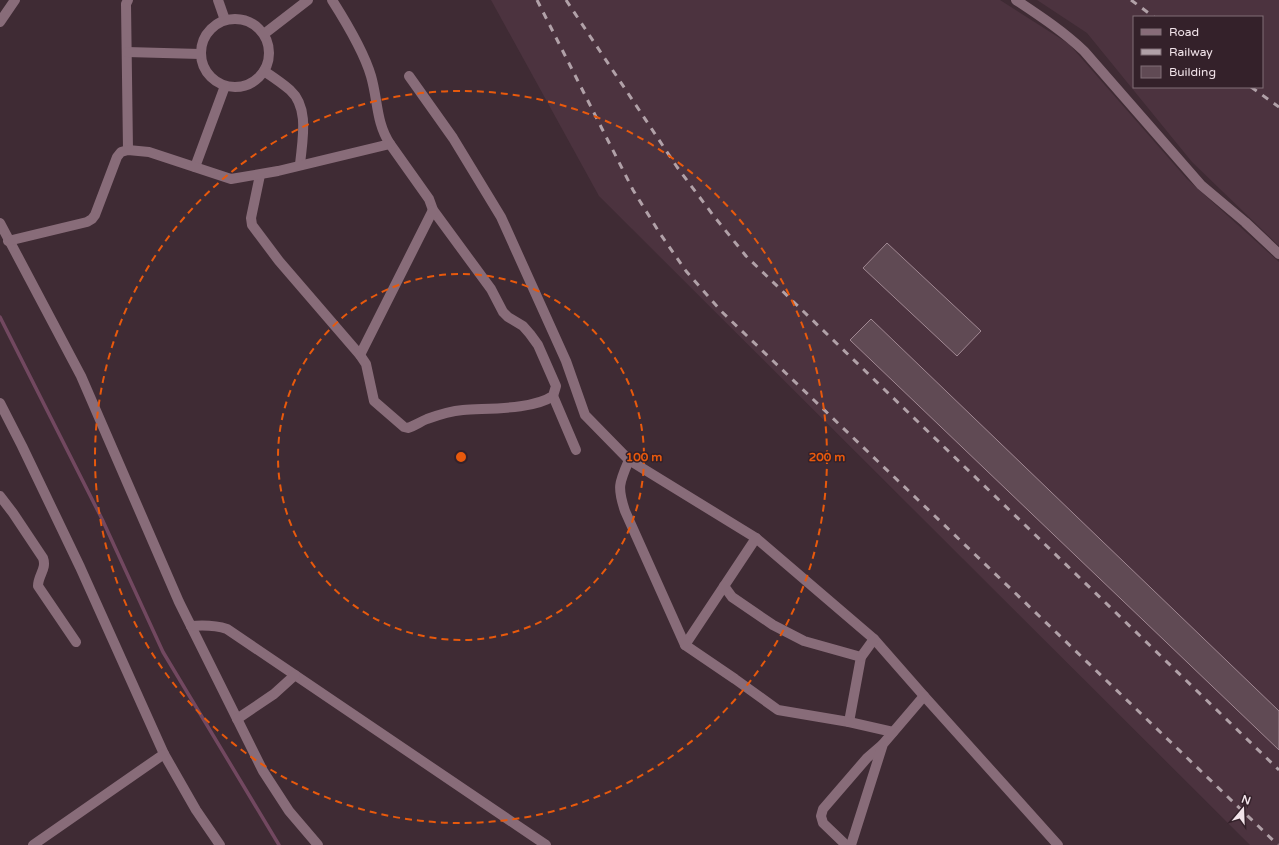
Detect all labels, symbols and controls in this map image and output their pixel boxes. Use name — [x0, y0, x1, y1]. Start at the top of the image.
legend — [1133, 16, 1263, 88]
text: Road — [1169, 25, 1199, 39]
text: Railway — [1169, 45, 1213, 59]
text: Building — [1169, 65, 1216, 79]
centre of rings — [454, 450, 468, 464]
text: 100 m — [626, 450, 662, 464]
text: 200 m — [809, 450, 845, 464]
north arrow — [1223, 789, 1263, 829]
text: N — [1240, 792, 1252, 808]

